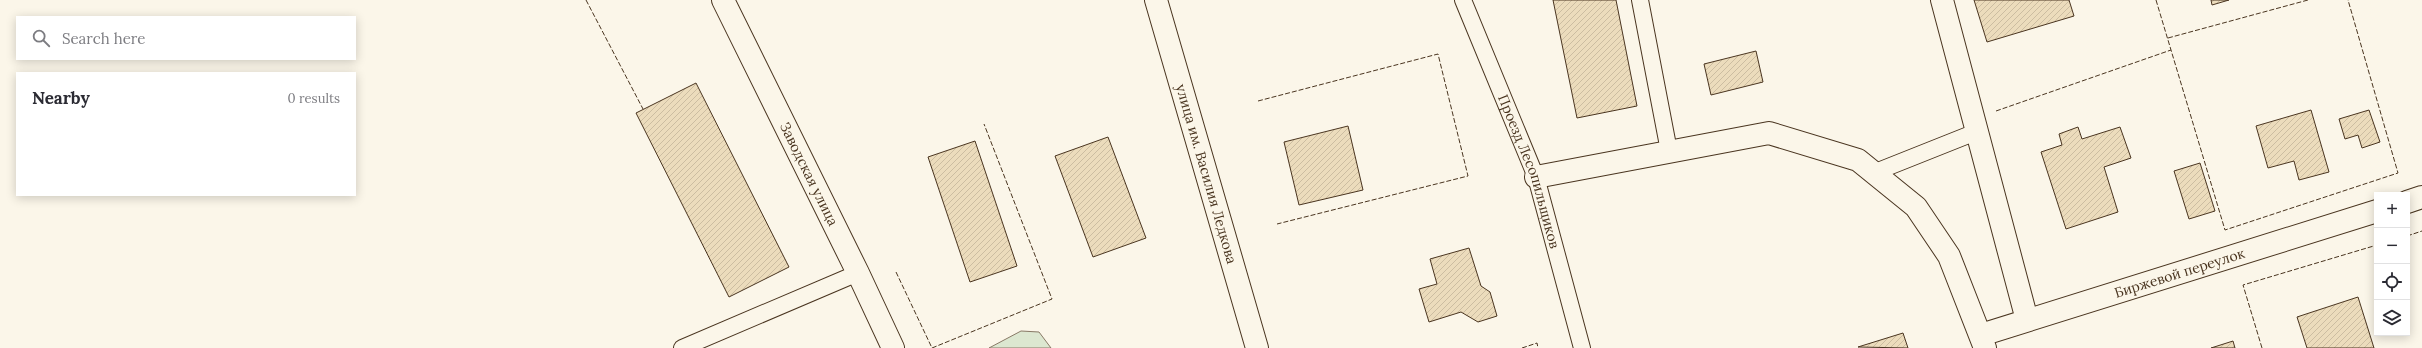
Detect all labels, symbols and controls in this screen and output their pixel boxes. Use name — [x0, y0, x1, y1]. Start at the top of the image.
search box — [16, 16, 356, 60]
icon: search — [30, 27, 52, 49]
text: Search here — [62, 29, 145, 48]
street label: улица им. Василия Ледкова — [1172, 82, 1241, 266]
text: Nearby — [32, 87, 90, 109]
text: 0 results — [288, 90, 340, 107]
street label: Проезд Лесопильщиков — [1494, 92, 1564, 250]
street label: Заводская улица — [776, 119, 842, 229]
map controls — [2374, 192, 2410, 336]
button: + — [2374, 192, 2410, 228]
button: − — [2374, 228, 2410, 264]
street label: Биржевой переулок — [2112, 244, 2247, 302]
button: locate — [2374, 264, 2410, 300]
button: layers — [2374, 300, 2410, 336]

